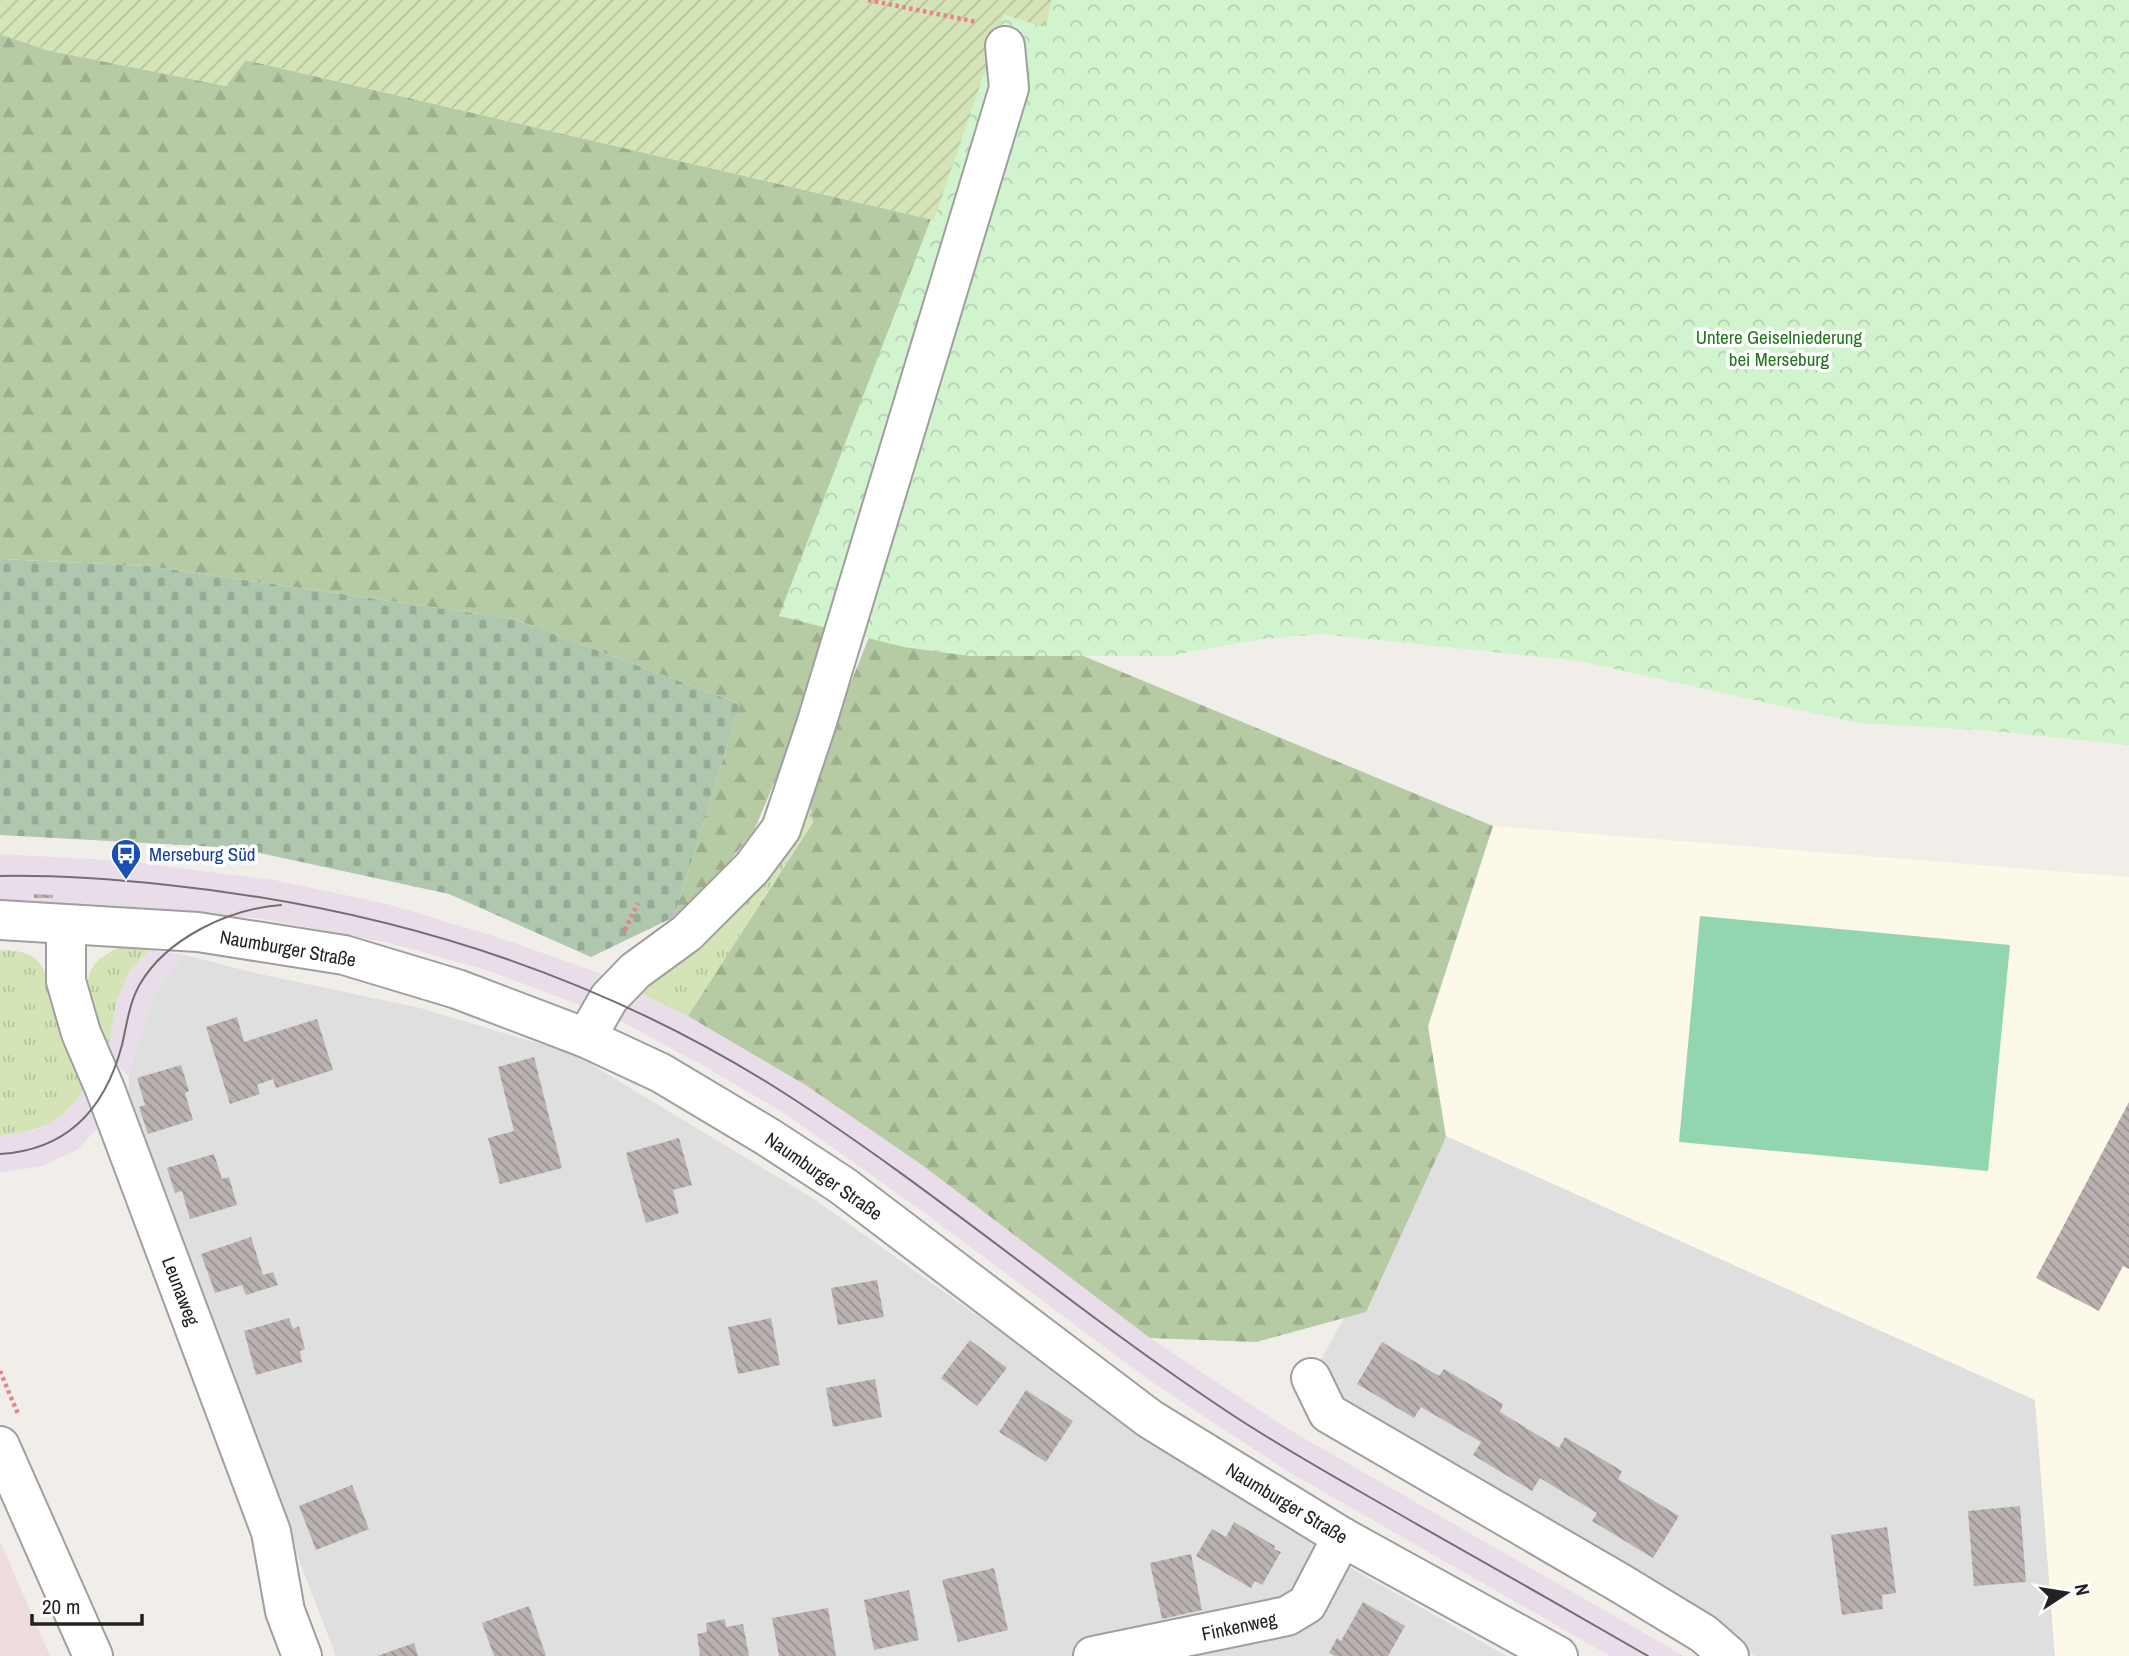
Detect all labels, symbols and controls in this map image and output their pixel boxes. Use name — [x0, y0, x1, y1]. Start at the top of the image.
park label: Untere Geiselniederung bei Merseburg — [1696, 324, 1862, 372]
bus stop icon: Merseburg Süd — [109, 837, 143, 881]
place label: Merseburg Süd — [149, 841, 256, 867]
street label: Naumburger Straße — [218, 923, 358, 973]
street label: Naumburger Straße — [760, 1126, 888, 1226]
street label: Leunaweg — [156, 1253, 206, 1330]
street label: Naumburger Straße — [1221, 1456, 1353, 1550]
north arrow — [2031, 1558, 2101, 1628]
text: N — [2069, 1581, 2097, 1598]
scale bar — [32, 1582, 142, 1626]
text: 20 m — [42, 1592, 80, 1621]
street label: Finkenweg — [1199, 1605, 1279, 1647]

